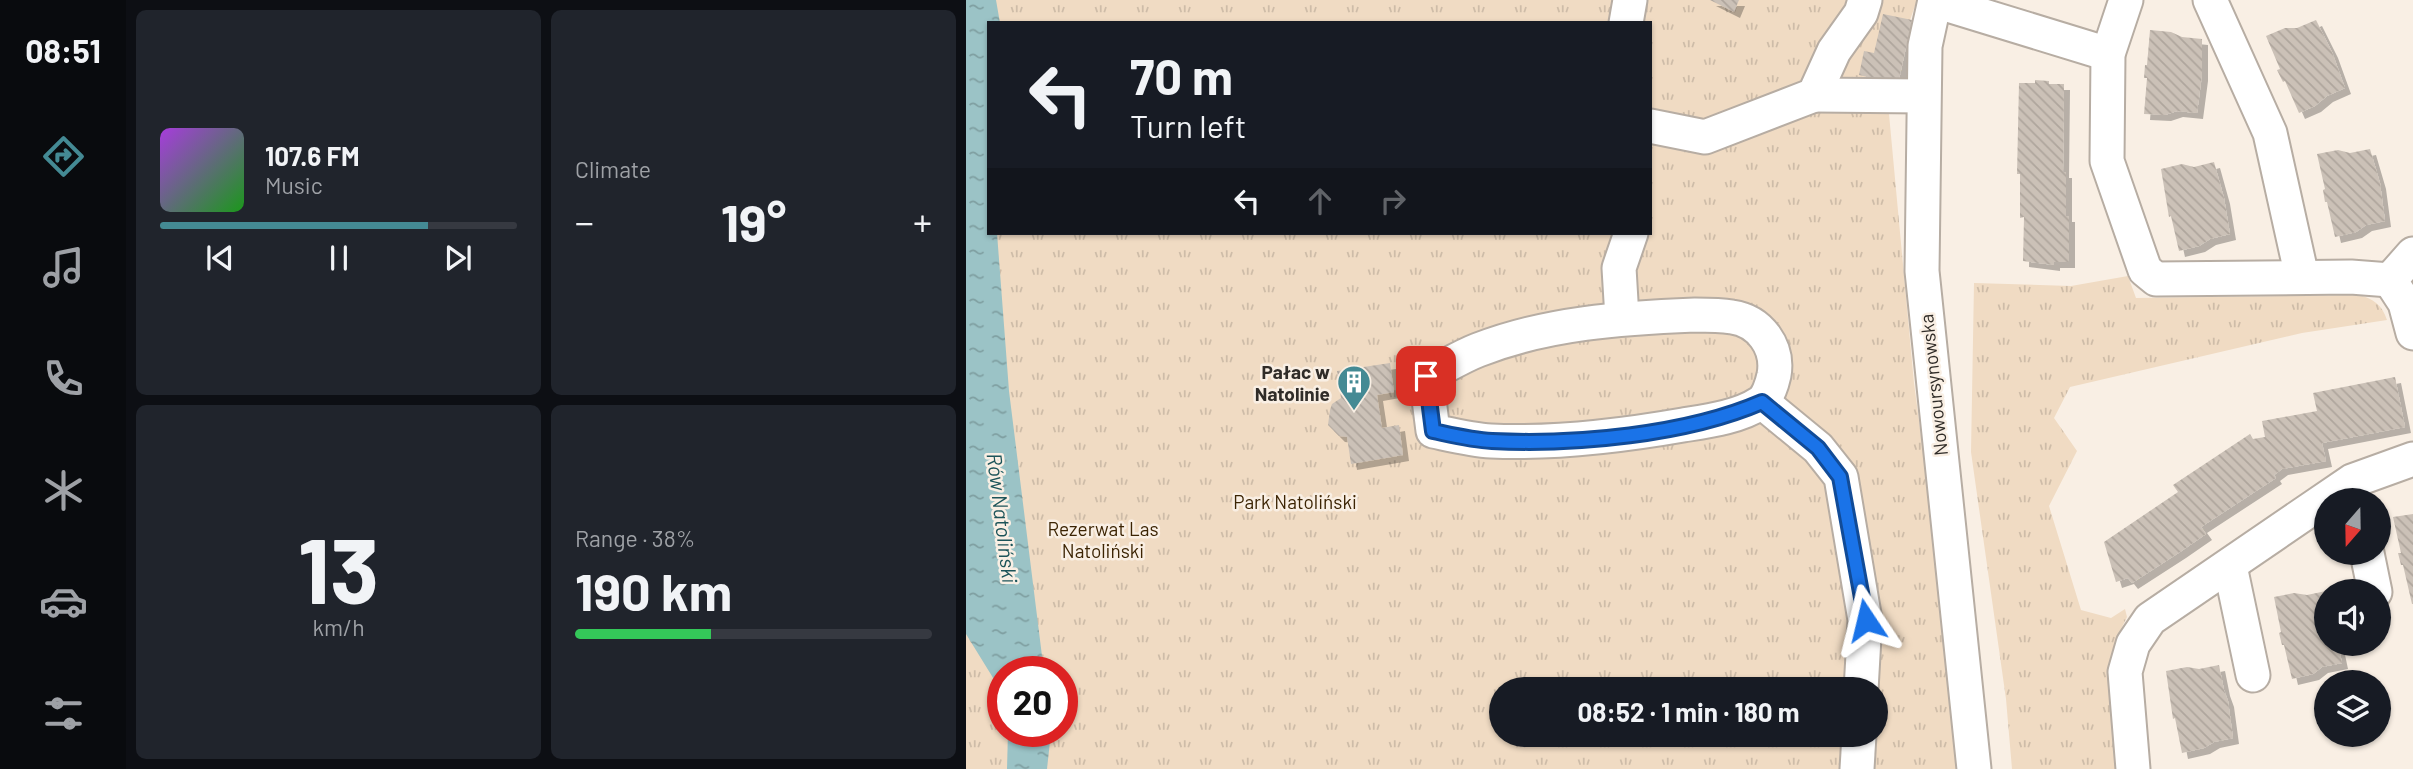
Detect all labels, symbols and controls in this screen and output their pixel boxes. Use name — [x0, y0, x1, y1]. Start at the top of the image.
text: 08:51 — [25, 31, 101, 69]
text: 70 m — [1130, 46, 1233, 105]
icon: left — [1015, 49, 1106, 140]
text: Turn left — [1130, 106, 1247, 144]
icon: directions — [39, 132, 88, 181]
text: 107.6 FM — [265, 140, 360, 171]
text: Climate — [575, 155, 651, 183]
text: Music — [265, 171, 323, 199]
icon: left — [1228, 182, 1266, 220]
icon: ahead — [1301, 182, 1339, 220]
icon: right — [1374, 182, 1412, 220]
text: 19° — [721, 190, 786, 252]
text: − — [575, 198, 594, 244]
text: + — [913, 198, 932, 244]
icon: previous — [201, 239, 239, 277]
icon: pause — [320, 239, 358, 277]
icon: next — [439, 239, 477, 277]
icon: music — [39, 243, 88, 292]
street label: Nowoursynowska — [1914, 313, 1952, 457]
pin — [1396, 346, 1456, 406]
icon: phone — [39, 354, 88, 403]
icon: arrive — [1407, 357, 1445, 395]
place label: Pałac w Natolinie — [1255, 360, 1330, 405]
building icon: Pałac w Natolinie — [1335, 363, 1373, 412]
water label: Rów Natoliński — [983, 452, 1023, 585]
icon: climate — [39, 466, 88, 515]
north arrow — [2314, 488, 2390, 565]
map controls — [2314, 488, 2391, 747]
park label: Park Natoliński — [1233, 490, 1357, 513]
text: 13 — [298, 513, 379, 622]
park label: Rezerwat Las Natoliński — [1047, 517, 1159, 562]
text: Range · 38% — [575, 524, 695, 552]
text: 190 km — [575, 559, 732, 621]
icon: car — [39, 577, 88, 626]
button: sound — [2314, 579, 2391, 656]
position arrow — [1829, 583, 1903, 657]
text: km/h — [312, 613, 365, 641]
speed limit sign: 20 — [987, 656, 1078, 747]
button: layers — [2314, 670, 2391, 747]
icon: filters — [39, 689, 88, 738]
text: 08:52 · 1 min · 180 m — [1578, 696, 1799, 727]

